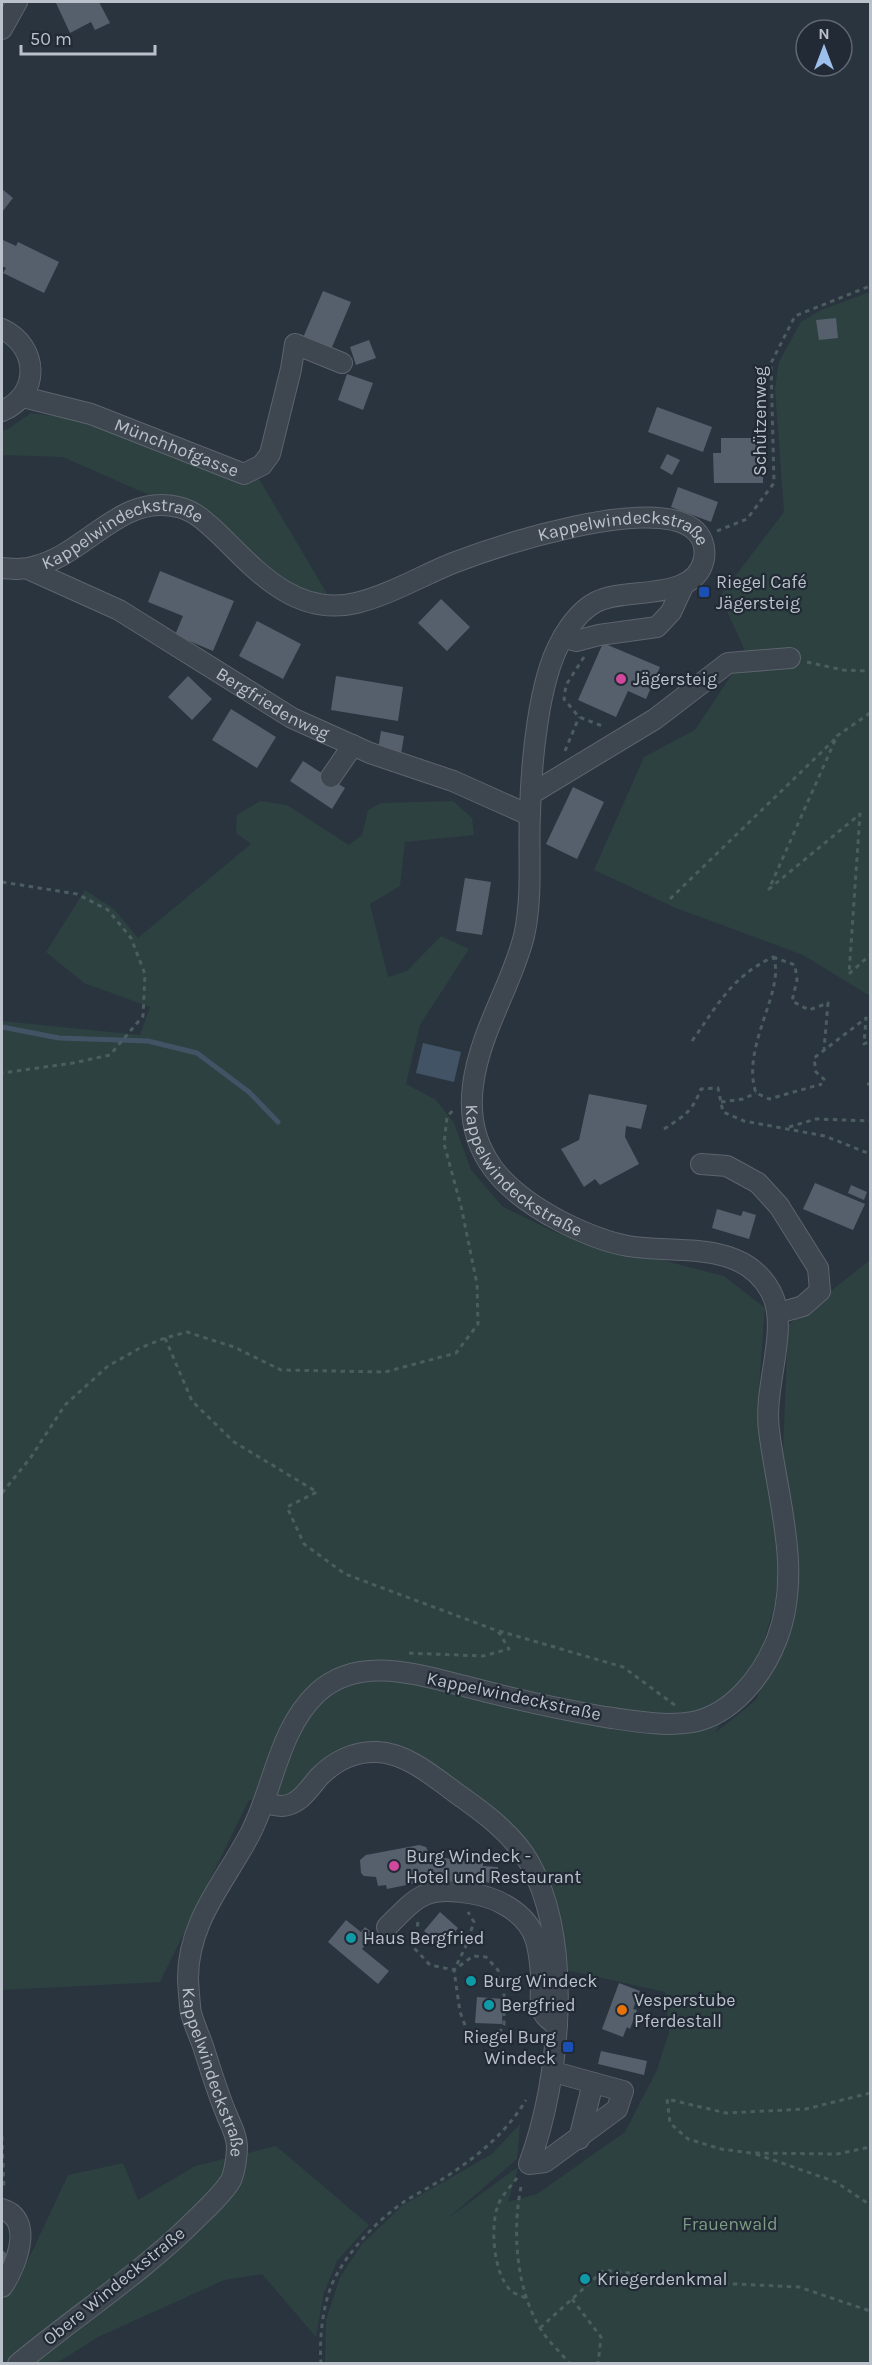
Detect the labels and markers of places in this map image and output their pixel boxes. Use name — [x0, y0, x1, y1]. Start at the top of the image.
place label: Riegel Café Jägersteig — [716, 571, 807, 614]
marker: Riegel Café Jägersteig — [697, 585, 711, 599]
place label: Jägersteig — [633, 668, 717, 690]
marker: Jägersteig — [614, 672, 628, 686]
place label: Burg Windeck - Hotel und Restaurant — [406, 1845, 581, 1888]
marker: Burg Windeck - Hotel und Restaurant — [387, 1859, 401, 1873]
place label: Haus Bergfried — [363, 1927, 484, 1949]
marker: Haus Bergfried — [344, 1931, 358, 1945]
place label: Burg Windeck — [483, 1970, 597, 1992]
marker: Burg Windeck — [464, 1974, 478, 1988]
place label: Vesperstube Pferdestall — [634, 1989, 736, 2032]
place label: Bergfried — [501, 1994, 576, 2016]
marker: Bergfried — [482, 1998, 496, 2012]
marker: Vesperstube Pferdestall — [615, 2003, 629, 2017]
place label: Riegel Burg Windeck — [463, 2026, 556, 2069]
marker: Riegel Burg Windeck — [561, 2040, 575, 2054]
place label: Kriegerdenkmal — [597, 2268, 728, 2290]
marker: Kriegerdenkmal — [578, 2272, 592, 2286]

